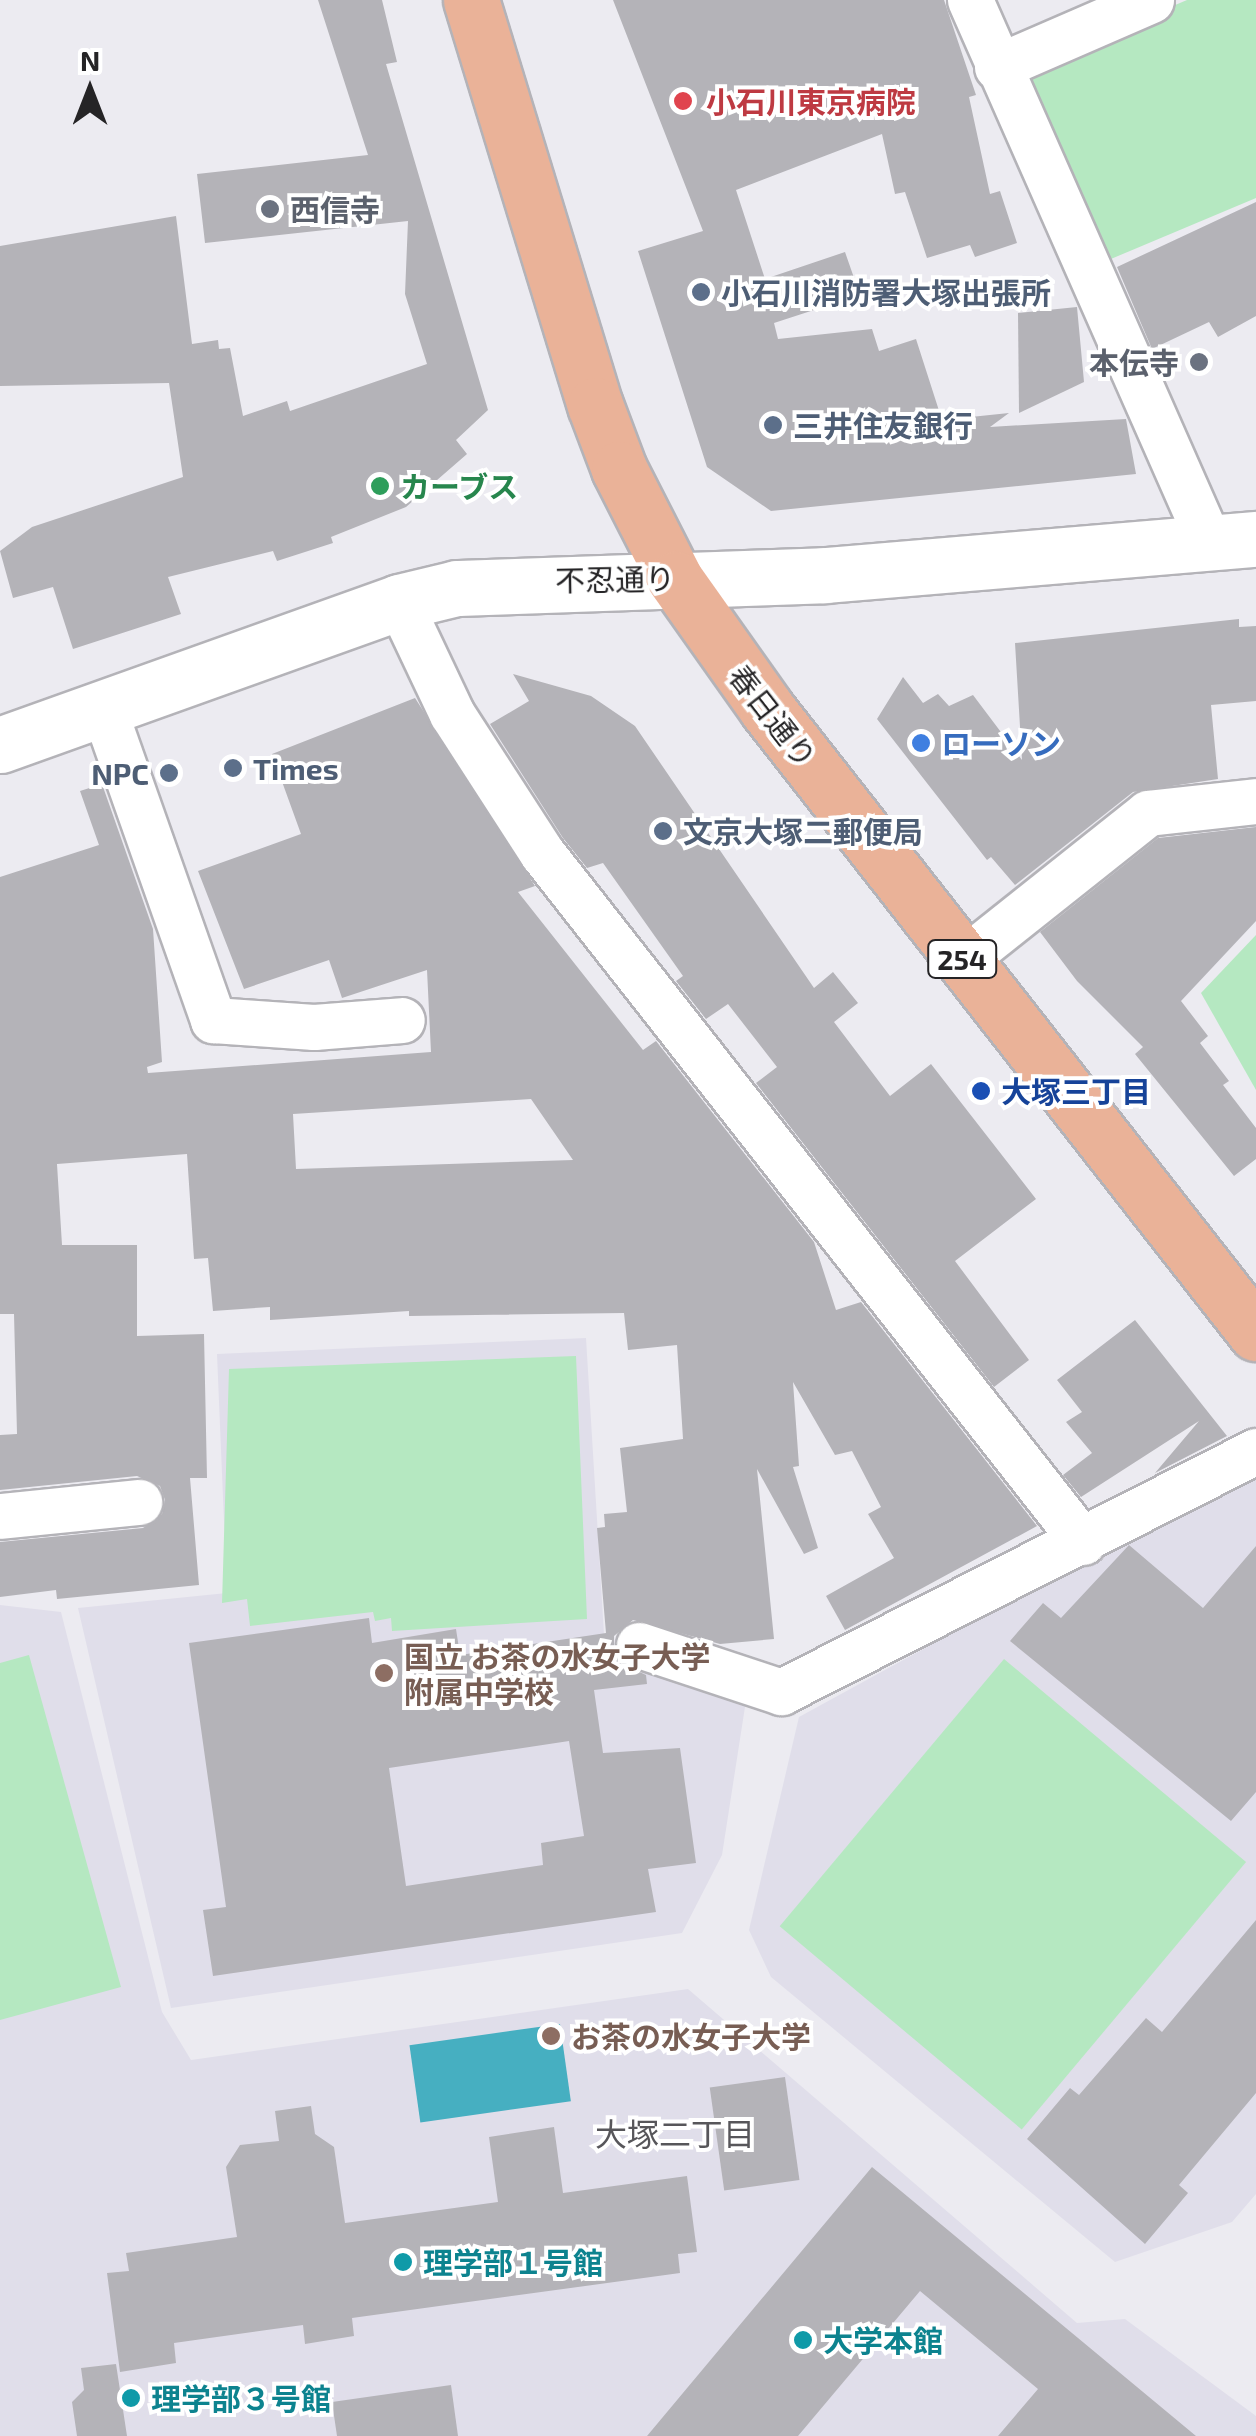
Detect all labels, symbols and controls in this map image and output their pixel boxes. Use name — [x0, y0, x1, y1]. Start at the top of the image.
north arrow — [40, 40, 140, 140]
text: N — [80, 43, 100, 77]
place label: 小石川東京病院 — [706, 83, 916, 119]
marker: 小石川東京病院 — [670, 88, 696, 114]
place label: 西信寺 — [290, 191, 380, 227]
marker: 西信寺 — [259, 198, 281, 220]
place label: 小石川消防署大塚出張所 — [721, 274, 1051, 310]
marker: 小石川消防署大塚出張所 — [690, 281, 712, 303]
place label: 本伝寺 — [1089, 344, 1179, 380]
marker: 本伝寺 — [1188, 351, 1210, 373]
place label: 三井住友銀行 — [793, 407, 973, 443]
marker: 三井住友銀行 — [762, 414, 784, 436]
place label: カーブス — [400, 468, 520, 504]
marker: カーブス — [369, 475, 391, 497]
street label: 不忍通り — [555, 560, 675, 598]
street label: 春日通り — [722, 658, 824, 774]
place label: ローソン — [941, 725, 1061, 761]
marker: ローソン — [910, 732, 932, 754]
place label: Times — [253, 750, 339, 786]
place label: NPC — [91, 755, 149, 791]
marker: Times — [222, 757, 244, 779]
marker: NPC — [158, 762, 180, 784]
place label: 文京大塚二郵便局 — [683, 813, 923, 849]
marker: 文京大塚二郵便局 — [652, 820, 674, 842]
road number: 254 — [927, 936, 997, 982]
place label: 大塚三丁目 — [1001, 1073, 1151, 1109]
marker: 大塚三丁目 — [970, 1080, 992, 1102]
place label: 国立 お茶の水女子大学 附属中学校 — [404, 1638, 710, 1708]
marker: 国立 お茶の水女子大学 附属中学校 — [373, 1662, 395, 1684]
place label: お茶の水女子大学 — [571, 2018, 811, 2054]
marker: お茶の水女子大学 — [540, 2025, 562, 2047]
district label: 大塚二丁目 — [595, 2114, 755, 2152]
place label: 理学部１号館 — [423, 2244, 603, 2280]
marker: 理学部１号館 — [392, 2251, 414, 2273]
place label: 大学本館 — [823, 2322, 943, 2358]
marker: 大学本館 — [792, 2329, 814, 2351]
place label: 理学部３号館 — [151, 2380, 331, 2416]
marker: 理学部３号館 — [120, 2387, 142, 2409]

